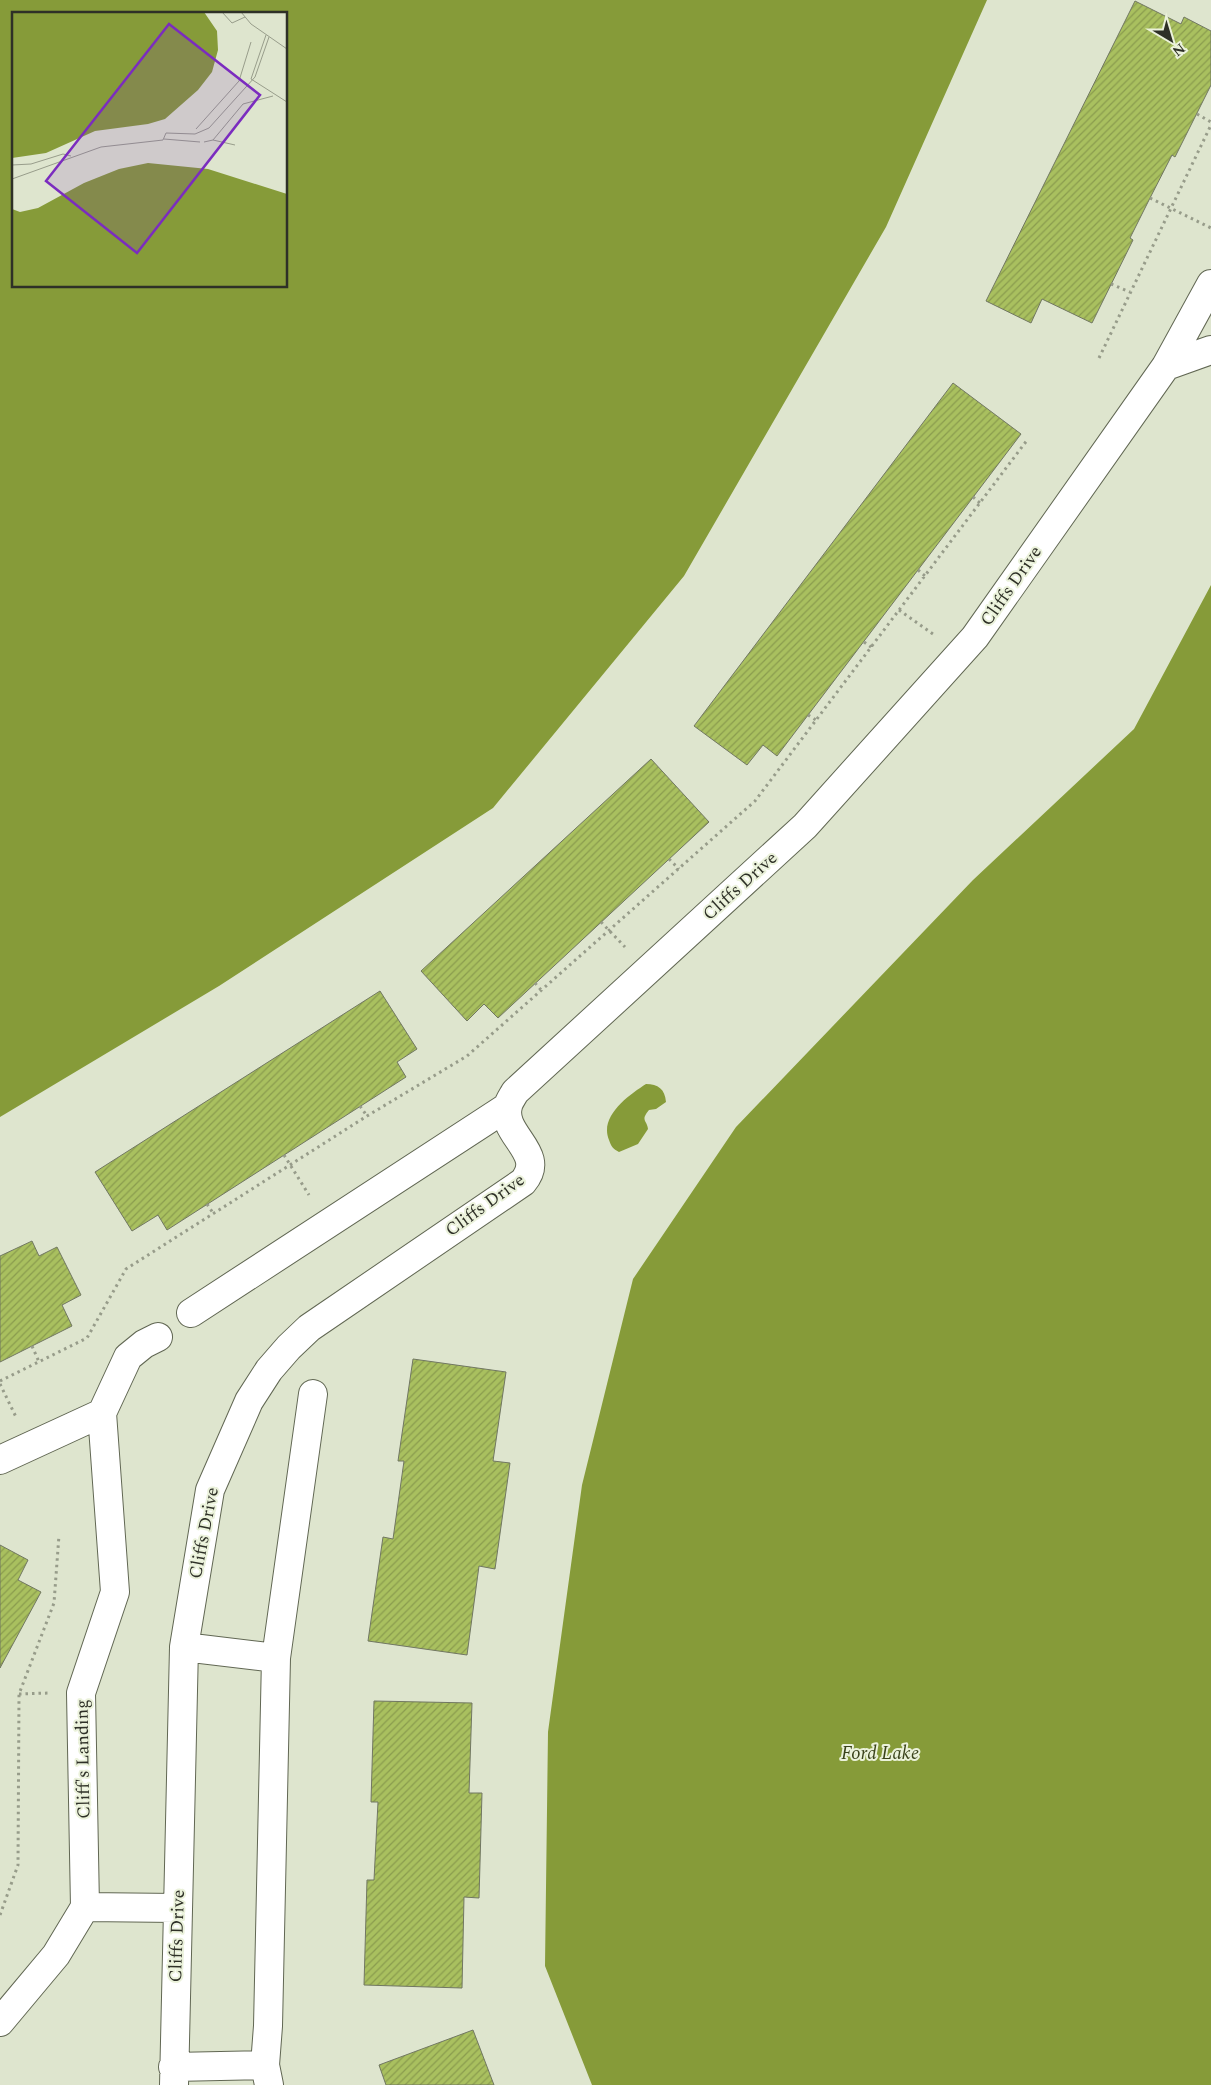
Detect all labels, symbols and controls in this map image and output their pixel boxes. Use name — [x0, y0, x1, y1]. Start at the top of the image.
inset map — [12, 12, 288, 288]
north arrow — [1146, 15, 1196, 65]
text: N — [1168, 38, 1190, 62]
street label: Cliffs Drive — [973, 540, 1049, 632]
street label: Cliffs Drive — [697, 845, 783, 927]
street label: Cliffs Drive — [440, 1167, 530, 1243]
street label: Cliffs Drive — [182, 1485, 226, 1581]
street label: Cliff's Landing — [68, 1699, 98, 1819]
water label: Ford Lake — [841, 1739, 919, 1768]
street label: Cliffs Drive — [162, 1889, 192, 1983]

